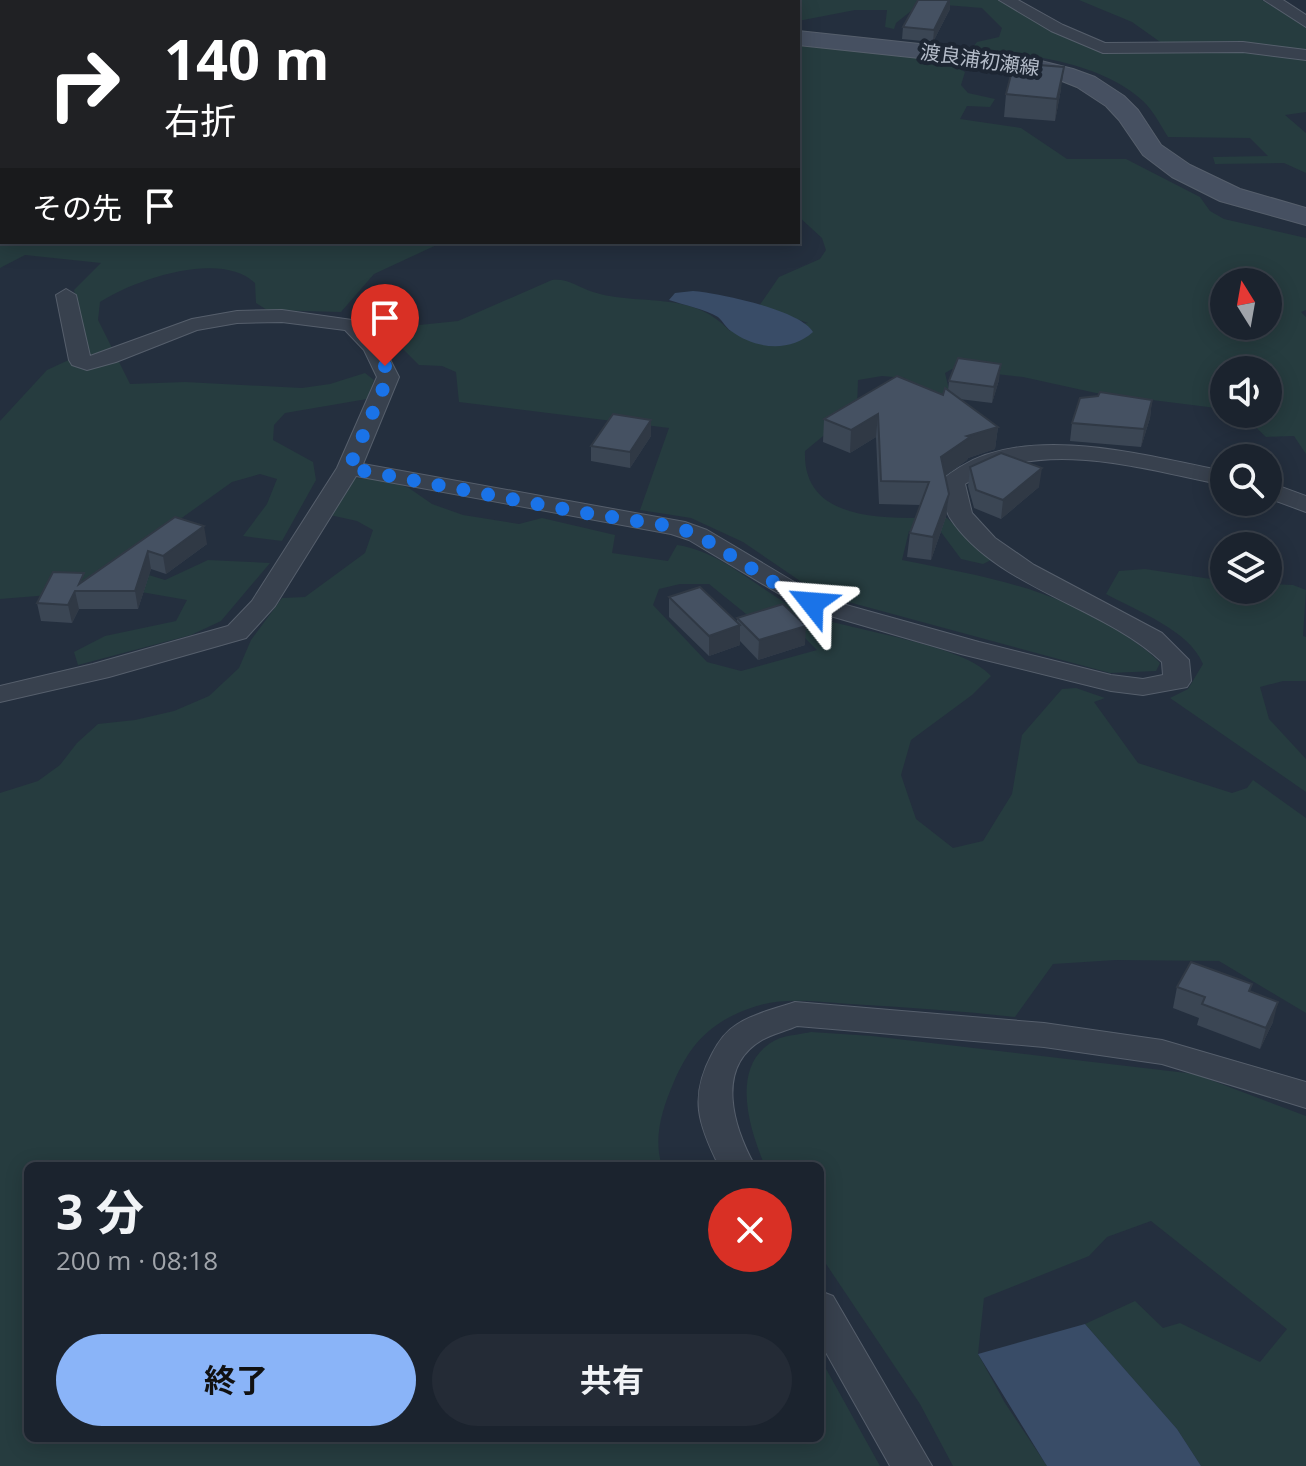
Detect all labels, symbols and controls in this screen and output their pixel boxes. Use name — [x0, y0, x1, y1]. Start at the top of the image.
text: 140 m — [164, 20, 330, 96]
icon: right — [32, 32, 136, 136]
street label: 渡良浦初瀬線 — [919, 38, 1041, 81]
text: 右折 — [164, 96, 236, 145]
icon: arrive — [138, 184, 182, 228]
text: その先 — [32, 187, 122, 228]
north arrow — [1210, 268, 1282, 340]
map controls — [1210, 268, 1282, 604]
pin — [351, 284, 419, 366]
icon: arrive — [363, 296, 407, 340]
button: sound — [1210, 356, 1282, 428]
button: search — [1210, 444, 1282, 516]
button: layers — [1210, 532, 1282, 604]
position arrow — [770, 561, 854, 645]
text: 3 分 — [56, 1179, 144, 1244]
button: close — [708, 1188, 792, 1272]
text: 200 m · 08:18 — [56, 1242, 218, 1278]
button: 終了 — [56, 1334, 416, 1426]
button: 共有 — [432, 1334, 792, 1426]

